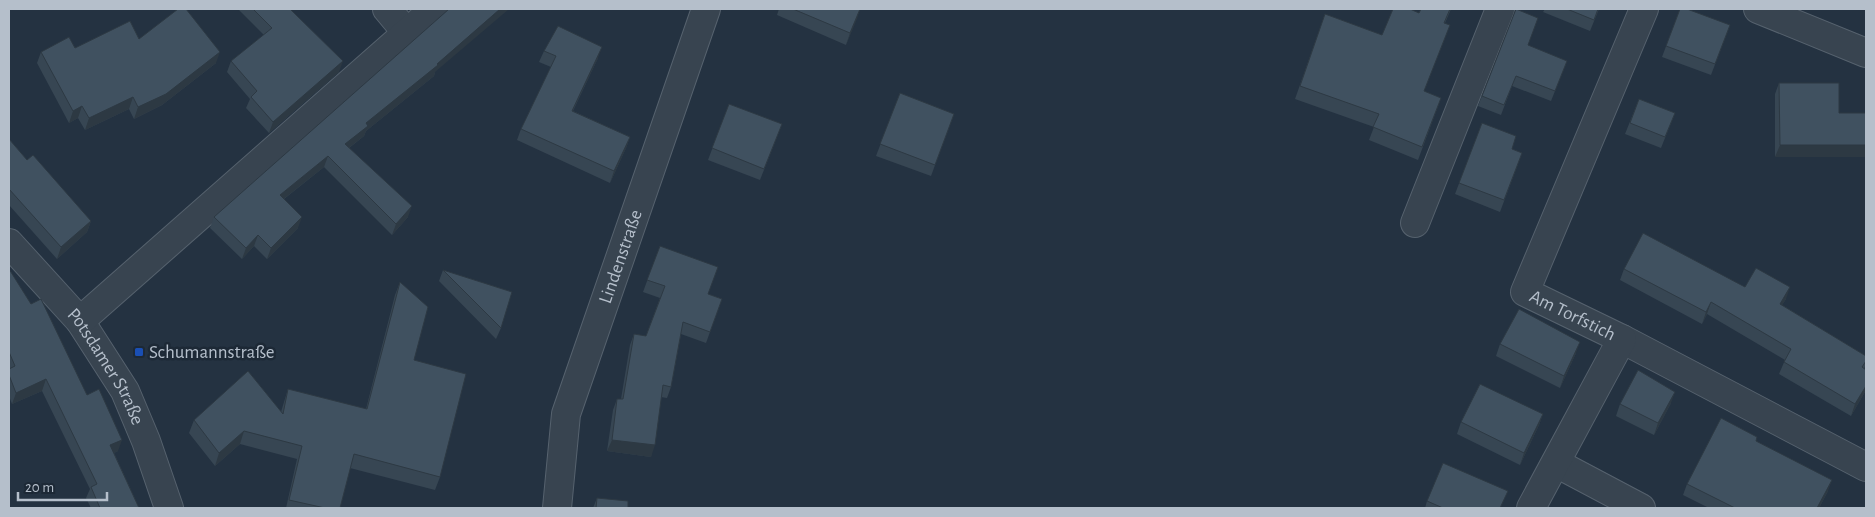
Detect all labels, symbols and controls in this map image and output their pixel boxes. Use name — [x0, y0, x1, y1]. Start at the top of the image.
street label: Lindenstraße — [595, 207, 645, 306]
street label: Am Torfstich — [1527, 286, 1619, 344]
street label: Potsdamer Straße — [64, 305, 147, 427]
place label: Schumannstraße — [149, 343, 275, 362]
marker: Schumannstraße — [133, 346, 145, 358]
scale bar — [18, 470, 106, 502]
text: 20 m — [25, 480, 54, 495]

